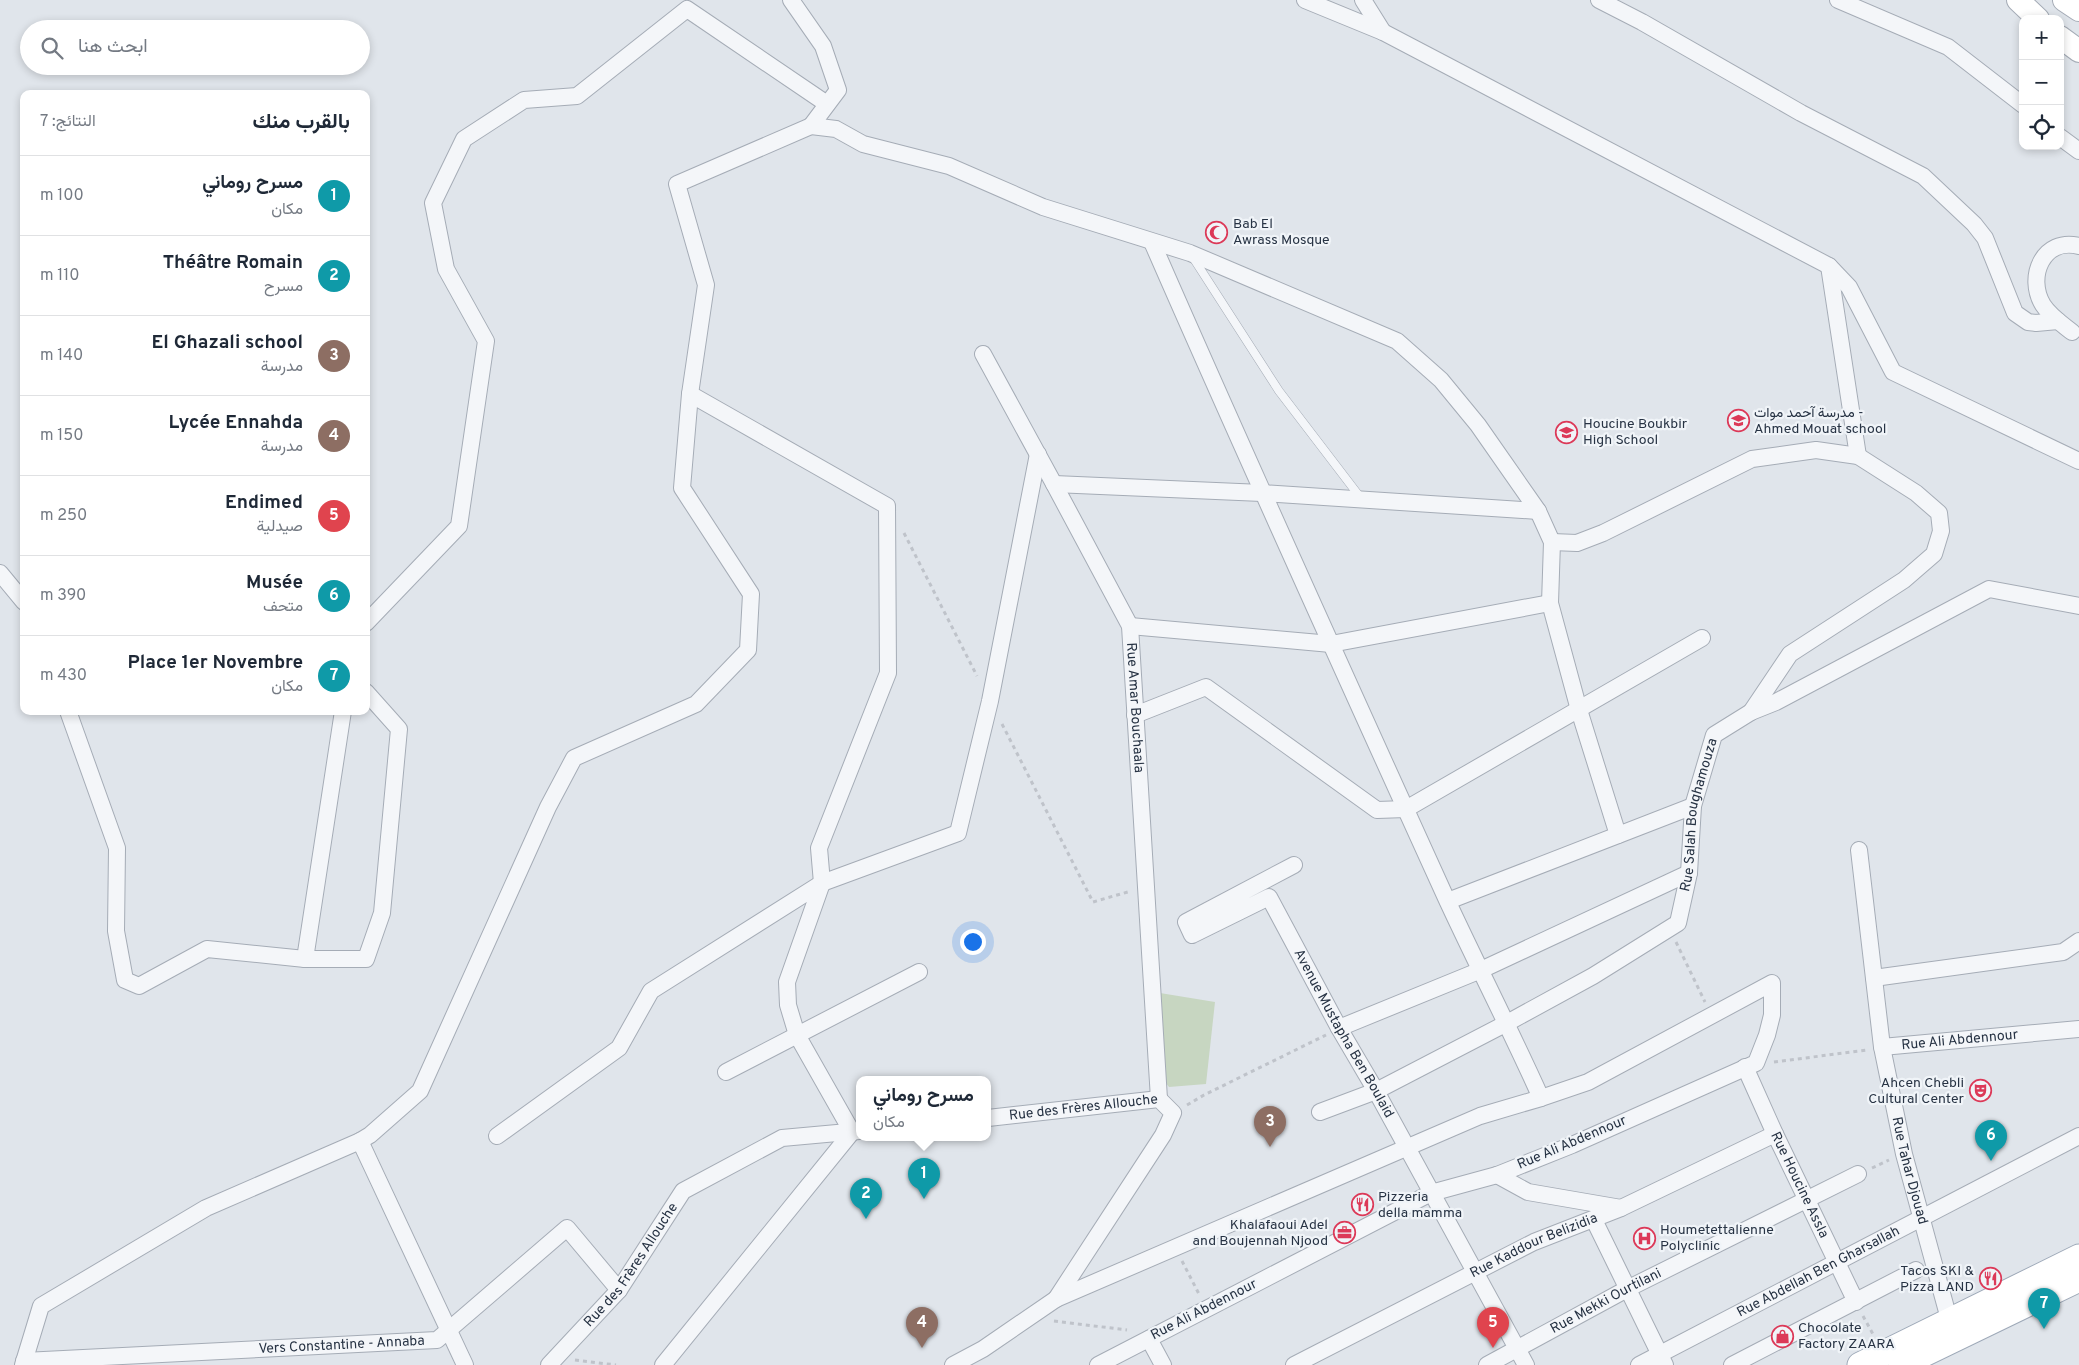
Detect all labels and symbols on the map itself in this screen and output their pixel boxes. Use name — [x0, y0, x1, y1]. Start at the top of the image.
place label: Bab El Awrass Mosque — [1233, 216, 1330, 249]
mosque icon: Bab El Awrass Mosque — [1205, 220, 1229, 244]
place label: مدرسة آحمد موات - Ahmed Mouat school — [1754, 405, 1886, 438]
school or university icon: مدرسة آحمد موات - Ahmed Mouat school — [1726, 409, 1750, 433]
place label: Houcine Boukbir High School — [1583, 416, 1688, 449]
school or university icon: Houcine Boukbir High School — [1555, 420, 1579, 444]
street label: Rue Amar Bouchaala — [1123, 642, 1147, 773]
street label: Rue Salah Boughamouza — [1677, 736, 1721, 893]
your location — [960, 929, 986, 955]
street label: Avenue Mustapha Ben Boulaid — [1290, 946, 1398, 1121]
street label: Rue Ali Abdennour — [1901, 1026, 2019, 1054]
place label: Ahcen Chebli Cultural Center — [1868, 1075, 1965, 1108]
theatre icon: Ahcen Chebli Cultural Center — [1968, 1079, 1992, 1103]
street label: Rue des Frères Allouche — [1008, 1091, 1159, 1124]
pin: 3 — [1254, 1106, 1286, 1147]
street label: Rue Ali Abdennour — [1515, 1112, 1630, 1174]
street label: Rue Tahar Djouad — [1888, 1115, 1931, 1226]
pin: 6 — [1975, 1120, 2007, 1161]
street label: Rue Houcine Assla — [1767, 1129, 1832, 1241]
pin: 1 — [908, 1158, 940, 1199]
pin: 2 — [850, 1178, 882, 1219]
place label: Pizzeria della mamma — [1378, 1189, 1462, 1222]
restaurant icon: Pizzeria della mamma — [1350, 1193, 1374, 1217]
street label: Rue des Frères Allouche — [580, 1200, 682, 1330]
street label: Rue Kaddour Belizidia — [1467, 1210, 1600, 1282]
place label: Khalafaoui Adel and Boujennah Njood — [1193, 1217, 1328, 1250]
office icon: Khalafaoui Adel and Boujennah Njood — [1332, 1221, 1356, 1245]
place label: Houmetettalienne Polyclinic — [1660, 1222, 1774, 1255]
street label: Rue Abdellah Ben Gharsallah — [1734, 1222, 1902, 1321]
hospital icon: Houmetettalienne Polyclinic — [1632, 1226, 1656, 1250]
place label: Tacos SKI & Pizza LAND — [1900, 1263, 1975, 1296]
street label: Rue Mekki Ourtilani — [1547, 1265, 1664, 1338]
restaurant icon: Tacos SKI & Pizza LAND — [1978, 1267, 2002, 1291]
street label: Rue Ali Abdennour — [1148, 1276, 1261, 1344]
pin: 7 — [2028, 1288, 2060, 1329]
pin: 4 — [906, 1307, 938, 1348]
pin: 5 — [1477, 1307, 1509, 1348]
place label: Chocolate Factory ZAARA — [1798, 1320, 1895, 1353]
shop icon: Chocolate Factory ZAARA — [1770, 1324, 1794, 1348]
street label: Vers Constantine - Annaba — [258, 1332, 425, 1358]

